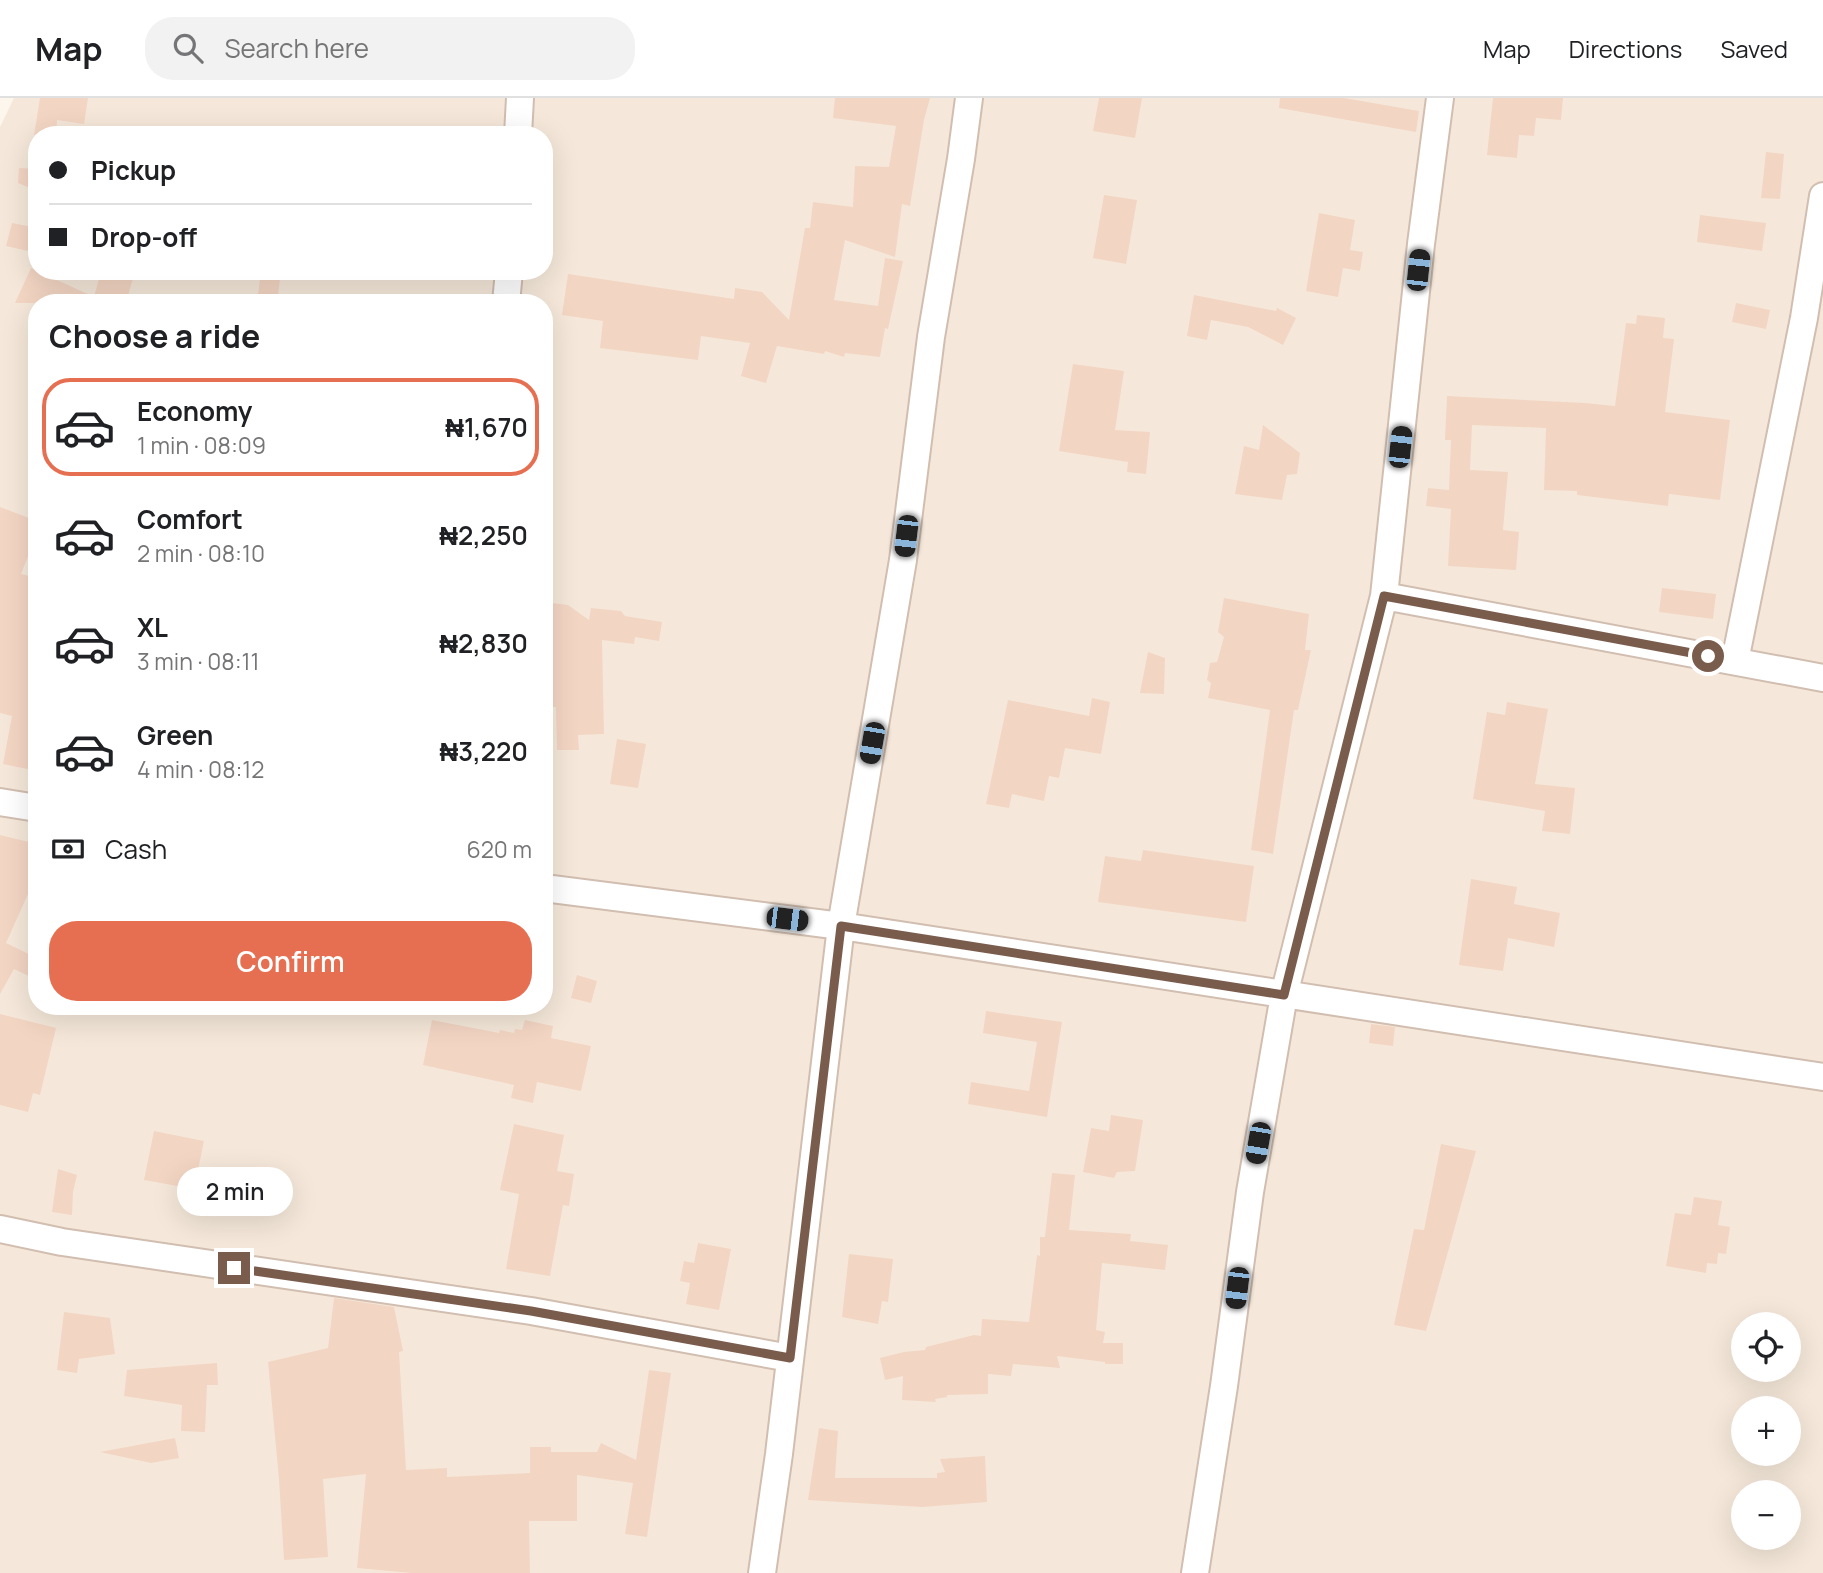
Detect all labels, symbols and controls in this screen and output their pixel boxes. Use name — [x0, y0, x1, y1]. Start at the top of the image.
search box — [145, 17, 635, 80]
text: Map — [35, 26, 103, 71]
icon: search — [169, 29, 207, 67]
text: Search here — [225, 30, 369, 66]
text: Map — [1483, 32, 1531, 65]
text: Directions — [1569, 32, 1682, 65]
text: Saved — [1720, 32, 1788, 65]
text: Pickup — [91, 152, 176, 188]
text: Drop-off — [91, 219, 197, 255]
car — [1406, 248, 1431, 292]
text: Choose a ride — [49, 314, 260, 358]
text: Economy — [137, 393, 252, 429]
icon: car — [53, 396, 116, 459]
text: ₦1,670 — [445, 409, 528, 445]
car — [1388, 425, 1413, 469]
text: 1 min · 08:09 — [137, 429, 266, 461]
text: Comfort — [137, 501, 243, 537]
icon: car — [53, 504, 116, 567]
car — [894, 514, 919, 558]
text: ₦2,250 — [439, 517, 528, 553]
text: 2 min · 08:10 — [137, 537, 265, 569]
text: XL — [137, 609, 168, 645]
icon: car — [53, 612, 116, 675]
text: ₦2,830 — [439, 625, 528, 661]
route start — [1692, 640, 1724, 672]
text: 3 min · 08:11 — [137, 645, 259, 677]
text: Green — [137, 717, 213, 753]
icon: car — [53, 720, 116, 783]
car — [859, 720, 886, 766]
text: ₦3,220 — [440, 733, 528, 769]
text: 4 min · 08:12 — [137, 753, 264, 785]
icon: cash — [49, 830, 87, 868]
text: Cash — [105, 831, 167, 867]
text: 620 m — [466, 833, 532, 865]
car — [765, 906, 810, 932]
button: Confirm — [49, 921, 532, 1001]
car — [1245, 1120, 1272, 1166]
callout: 2 min — [176, 1166, 292, 1216]
text: 2 min — [206, 1175, 264, 1207]
route end — [218, 1252, 250, 1284]
car — [1225, 1266, 1250, 1310]
map controls — [1731, 1312, 1801, 1550]
button: locate — [1731, 1312, 1801, 1382]
button: + — [1731, 1396, 1801, 1466]
button: − — [1731, 1480, 1801, 1550]

